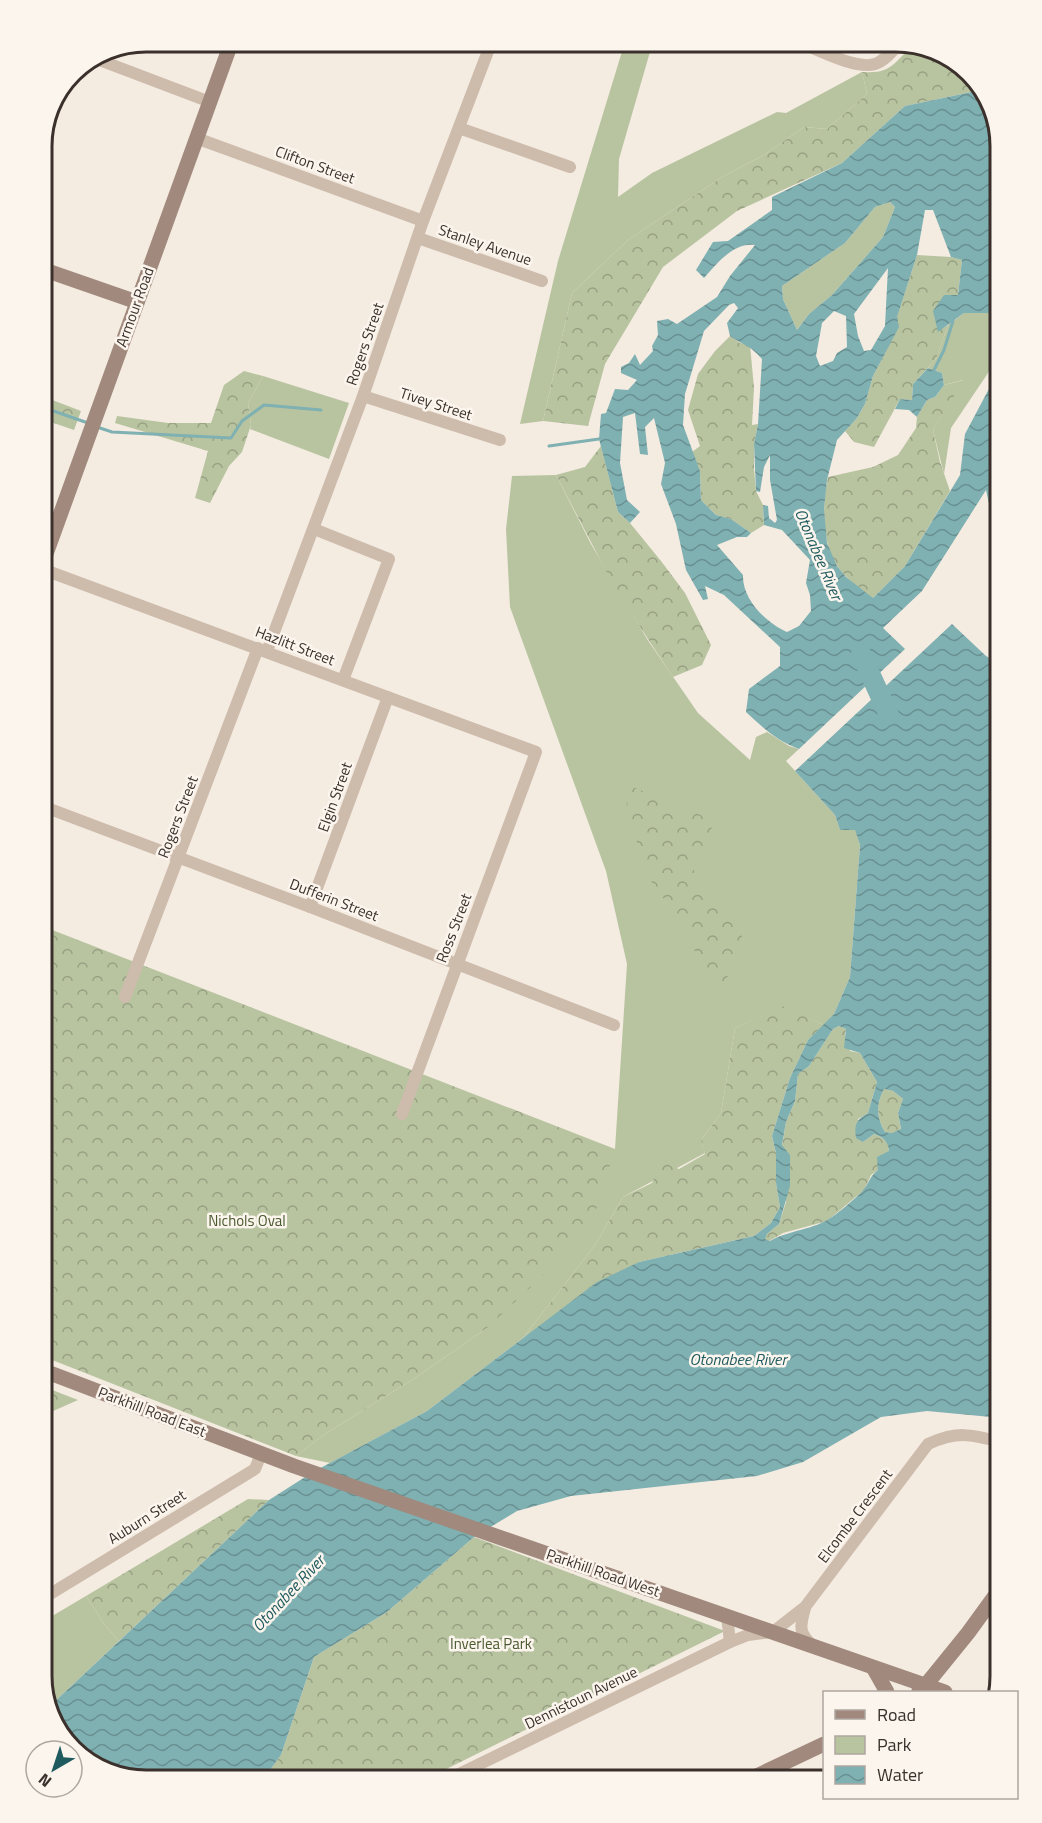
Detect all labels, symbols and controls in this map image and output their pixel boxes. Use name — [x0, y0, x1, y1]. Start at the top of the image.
street label: Clifton Street — [272, 140, 359, 190]
street label: Stanley Avenue — [435, 218, 535, 271]
street label: Armour Road — [109, 264, 160, 350]
street label: Rogers Street — [340, 299, 390, 388]
street label: Tivey Street — [397, 381, 476, 426]
water label: Otonabee River — [789, 505, 850, 605]
street label: Hazlitt Street — [252, 620, 339, 672]
street label: Elgin Street — [311, 758, 358, 835]
street label: Rogers Street — [151, 772, 204, 861]
street label: Dufferin Street — [286, 872, 383, 927]
street label: Ross Street — [430, 889, 478, 966]
park label: Nichols Oval — [208, 1209, 286, 1232]
water label: Otonabee River — [689, 1347, 789, 1371]
street label: Parkhill Road East — [95, 1380, 210, 1443]
street label: Elcombe Crescent — [812, 1463, 898, 1568]
street label: Auburn Street — [103, 1483, 191, 1550]
street label: Parkhill Road West — [543, 1542, 664, 1603]
water label: Otonabee River — [246, 1548, 331, 1637]
park label: Inverlea Park — [450, 1632, 532, 1655]
street label: Dennistoun Avenue — [520, 1660, 641, 1735]
legend — [823, 1691, 1018, 1799]
text: Road — [877, 1701, 916, 1728]
text: Park — [877, 1731, 912, 1758]
north arrow — [24, 1739, 84, 1799]
text: Water — [877, 1761, 923, 1788]
text: N — [33, 1768, 56, 1793]

